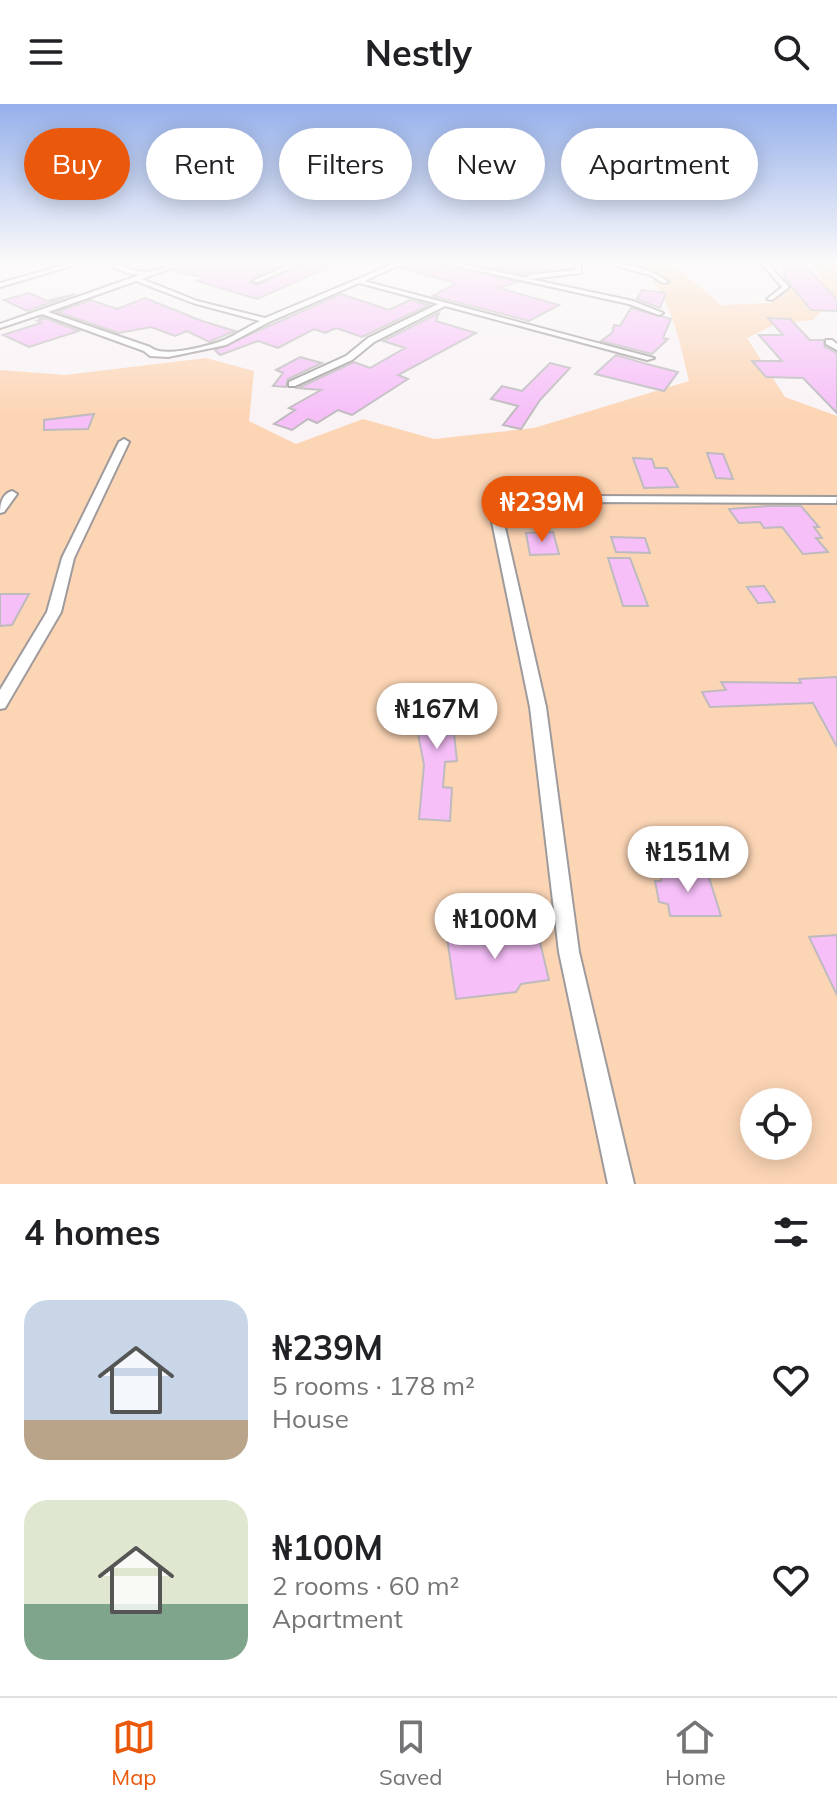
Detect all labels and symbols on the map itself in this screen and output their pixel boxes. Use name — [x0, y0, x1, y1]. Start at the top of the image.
pin: ₦239M — [486, 476, 598, 544]
pin: ₦167M — [381, 683, 493, 751]
pin: ₦151M — [632, 826, 744, 894]
pin: ₦100M — [439, 893, 551, 961]

